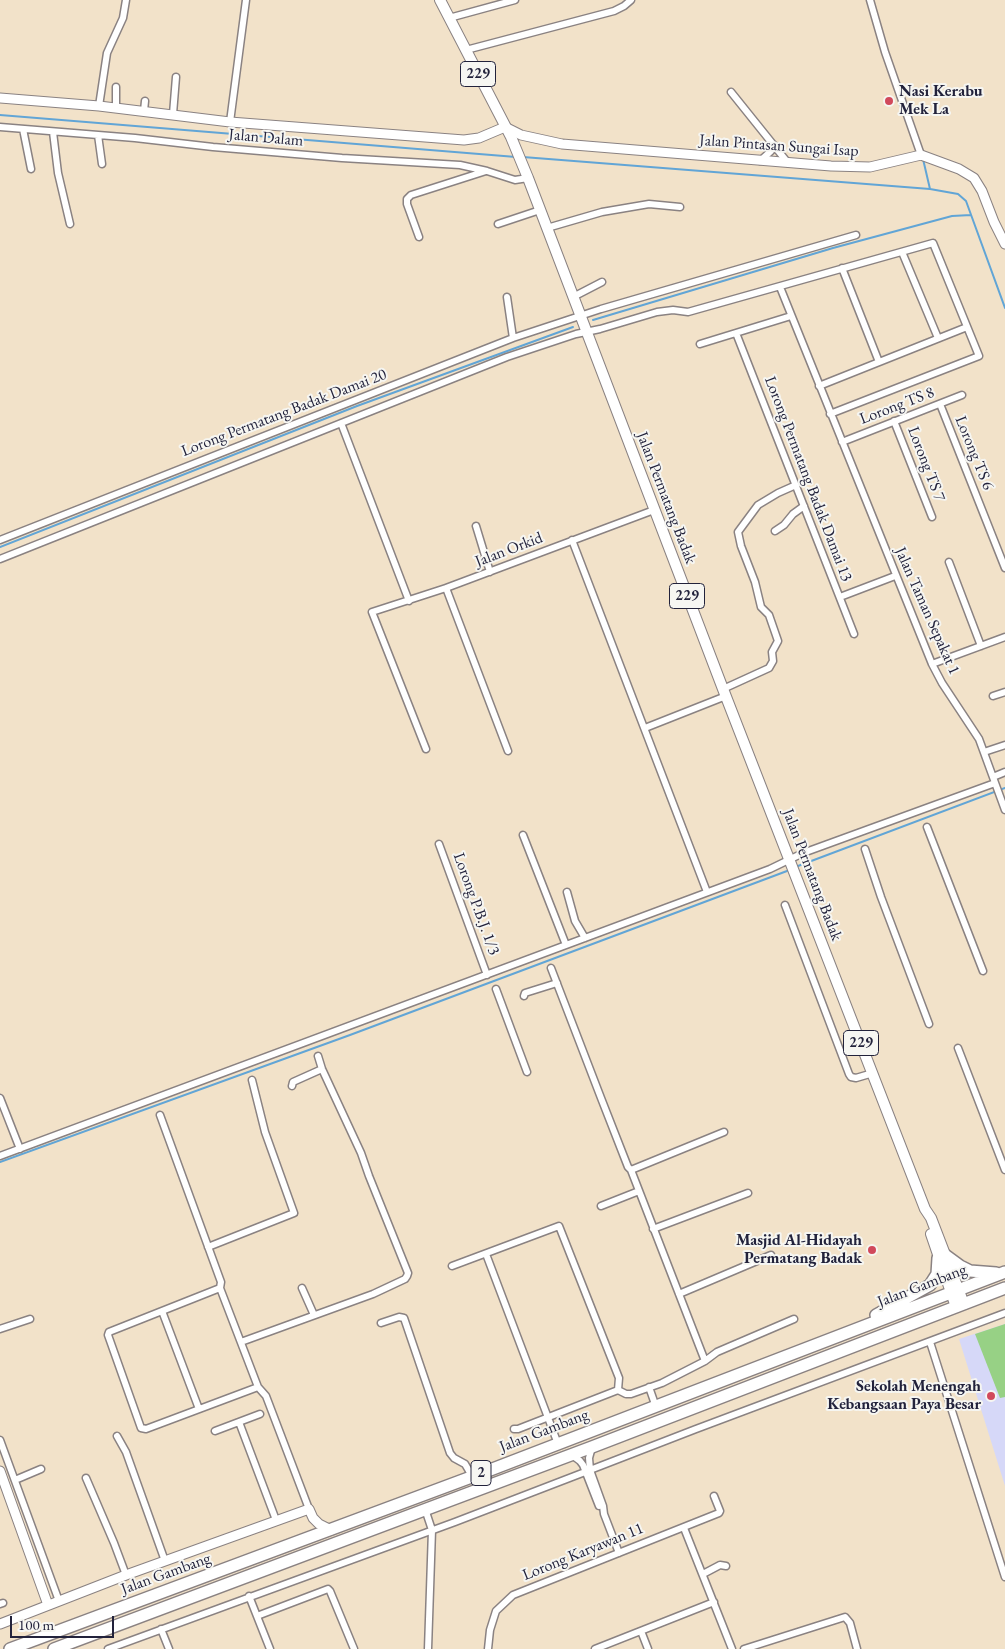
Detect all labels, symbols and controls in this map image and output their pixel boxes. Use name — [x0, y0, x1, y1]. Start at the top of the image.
road number: 229 — [460, 62, 496, 86]
place label: Nasi Kerabu Mek La — [899, 82, 983, 120]
marker: Nasi Kerabu Mek La — [883, 95, 895, 107]
street label: Jalan Dalam — [228, 125, 304, 151]
street label: Jalan Pintasan Sungai Isap — [699, 131, 859, 161]
street label: Lorong Permatang Badak Damai 20 — [179, 365, 389, 461]
street label: Lorong Permatang Badak Damai 13 — [760, 374, 856, 584]
street label: Lorong TS 8 — [857, 383, 937, 429]
street label: Lorong TS 6 — [950, 413, 998, 493]
street label: Lorong TS 7 — [903, 424, 949, 504]
street label: Jalan Permatang Badak — [632, 429, 700, 567]
street label: Jalan Orkid — [473, 528, 545, 572]
street label: Jalan Taman Sepakat 1 — [890, 544, 964, 678]
road number: 229 — [670, 584, 704, 608]
street label: Jalan Permatang Badak — [778, 806, 846, 944]
street label: Lorong P.B.J. 1/3 — [449, 850, 503, 958]
road number: 229 — [844, 1030, 878, 1056]
place label: Masjid Al-Hidayah Permatang Badak — [736, 1231, 862, 1269]
marker: Masjid Al-Hidayah Permatang Badak — [866, 1244, 878, 1256]
street label: Jalan Gambang — [875, 1260, 969, 1312]
place label: Sekolah Menengah Kebangsaan Paya Besar — [827, 1377, 981, 1415]
marker: Sekolah Menengah Kebangsaan Paya Besar — [985, 1390, 997, 1402]
street label: Jalan Gambang — [497, 1405, 591, 1457]
road number: 2 — [471, 1460, 491, 1486]
street label: Lorong Karyawan 11 — [520, 1519, 646, 1585]
street label: Jalan Gambang — [119, 1549, 213, 1599]
scale bar — [12, 1606, 116, 1638]
text: 100 m — [18, 1615, 54, 1634]

